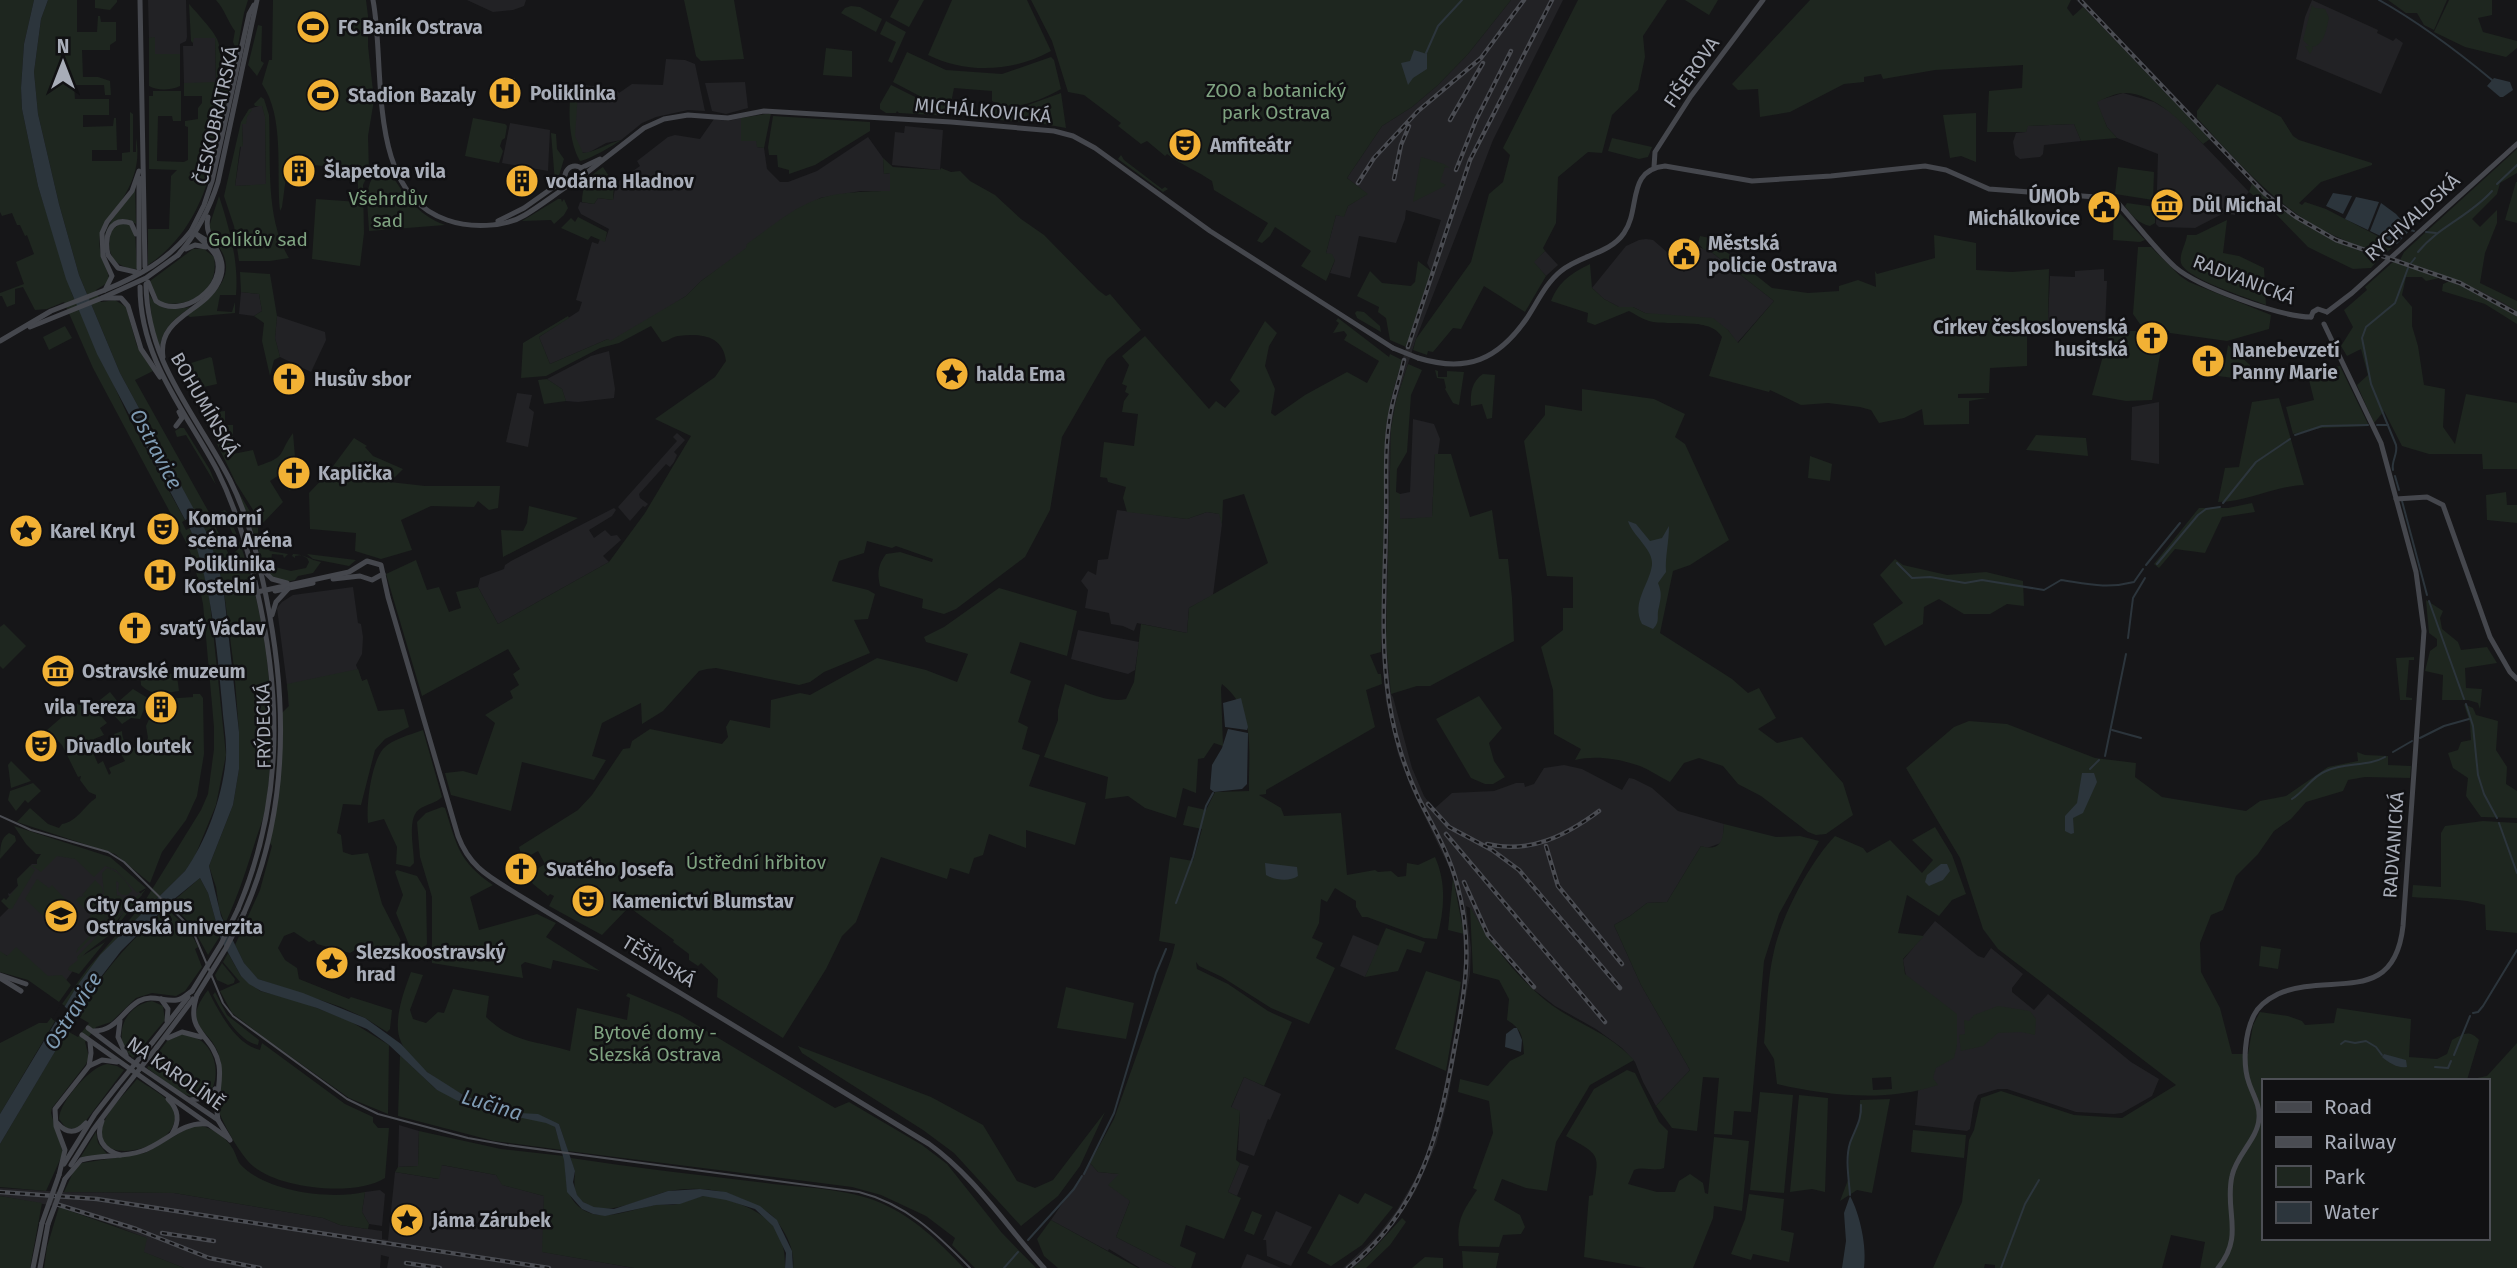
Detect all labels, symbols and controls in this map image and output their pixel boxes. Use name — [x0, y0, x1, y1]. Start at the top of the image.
sports icon: FC Baník Ostrava — [294, 8, 332, 46]
place label: FC Baník Ostrava — [338, 16, 483, 39]
north arrow — [28, 28, 98, 98]
street label: FIŠEROVA — [1659, 32, 1724, 112]
text: N — [57, 35, 69, 58]
street label: ČESKOBRATRSKÁ — [189, 43, 244, 187]
hospital icon: Poliklinka — [486, 74, 524, 112]
sports icon: Stadion Bazaly — [304, 76, 342, 114]
park label: ZOO a botanický park Ostrava — [1206, 79, 1347, 124]
place label: Poliklinka — [530, 82, 616, 105]
place label: Stadion Bazaly — [348, 84, 476, 107]
street label: MICHÁLKOVICKÁ — [914, 93, 1052, 128]
theatre icon: Amfiteátr — [1166, 126, 1204, 164]
place label: Amfiteátr — [1209, 134, 1292, 157]
building icon: Šlapetova vila — [280, 152, 318, 190]
place label: Šlapetova vila — [324, 158, 446, 183]
building icon: vodárna Hladnov — [503, 162, 541, 200]
street label: RYCHVALDSKÁ — [2360, 169, 2465, 266]
place label: vodárna Hladnov — [545, 170, 694, 193]
place label: ÚMOb Michálkovice — [1968, 183, 2080, 230]
museum icon: Důl Michal — [2148, 186, 2186, 224]
park label: Všehrdův sad — [348, 187, 428, 232]
public building icon: ÚMOb Michálkovice — [2085, 188, 2123, 226]
place label: Důl Michal — [2192, 194, 2282, 217]
park label: Golíkův sad — [208, 228, 308, 251]
place label: Městská policie Ostrava — [1708, 232, 1837, 277]
public building icon: Městská policie Ostrava — [1665, 235, 1703, 273]
street label: RADVANICKÁ — [2190, 250, 2298, 309]
place label: Církev československá husitská — [1933, 316, 2128, 361]
church icon: Církev československá husitská — [2133, 319, 2171, 357]
place label: Nanebevzetí Panny Marie — [2232, 339, 2340, 384]
church icon: Nanebevzetí Panny Marie — [2189, 342, 2227, 380]
street label: BOHUMÍNSKÁ — [166, 348, 244, 460]
place icon: halda Ema — [933, 355, 971, 393]
church icon: Husův sbor — [270, 360, 308, 398]
place label: halda Ema — [976, 363, 1065, 386]
place label: Husův sbor — [314, 368, 411, 391]
water label: Ostravice — [124, 404, 188, 494]
church icon: Kaplička — [275, 454, 313, 492]
place label: Kaplička — [318, 462, 392, 485]
place label: Komorní scéna Aréna — [188, 507, 292, 552]
theatre icon: Komorní scéna Aréna — [144, 510, 182, 548]
place icon: Karel Kryl — [7, 512, 45, 550]
place label: Karel Kryl — [50, 520, 135, 543]
place label: Poliklinika Kostelní — [184, 553, 275, 598]
hospital icon: Poliklinika Kostelní — [141, 556, 179, 594]
church icon: svatý Václav — [116, 609, 154, 647]
place label: svatý Václav — [160, 617, 265, 640]
museum icon: Ostravské muzeum — [39, 652, 77, 690]
place label: Ostravské muzeum — [82, 660, 246, 683]
street label: FRÝDECKÁ — [251, 683, 276, 769]
building icon: vila Tereza — [142, 688, 180, 726]
place label: vila Tereza — [44, 696, 136, 719]
theatre icon: Divadlo loutek — [22, 727, 60, 765]
place label: Divadlo loutek — [66, 735, 192, 758]
street label: RADVANICKÁ — [2378, 791, 2409, 899]
church icon: Svatého Josefa — [502, 850, 540, 888]
park label: Ústřední hřbitov — [686, 851, 827, 874]
place label: Svatého Josefa — [546, 858, 674, 881]
theatre icon: Kamenictví Blumstav — [569, 882, 607, 920]
place label: Kamenictví Blumstav — [612, 890, 794, 913]
place label: City Campus Ostravská univerzita — [86, 894, 263, 939]
school or university icon: City Campus Ostravská univerzita — [42, 897, 80, 935]
street label: TĚŠÍNSKÁ — [618, 931, 700, 992]
place label: Slezskoostravský hrad — [356, 941, 506, 986]
place icon: Slezskoostravský hrad — [313, 944, 351, 982]
water label: Ostravice — [38, 967, 108, 1055]
park label: Bytové domy - Slezská Ostrava — [589, 1021, 721, 1066]
street label: NA KAROLÍNĚ — [123, 1031, 229, 1115]
legend — [2262, 1079, 2489, 1240]
water label: Lučina — [459, 1084, 525, 1126]
text: Road — [2324, 1094, 2372, 1120]
text: Railway — [2324, 1129, 2397, 1155]
text: Park — [2324, 1164, 2366, 1190]
text: Water — [2324, 1199, 2379, 1225]
place icon: Jáma Zárubek — [388, 1201, 426, 1239]
place label: Jáma Zárubek — [431, 1209, 551, 1232]

